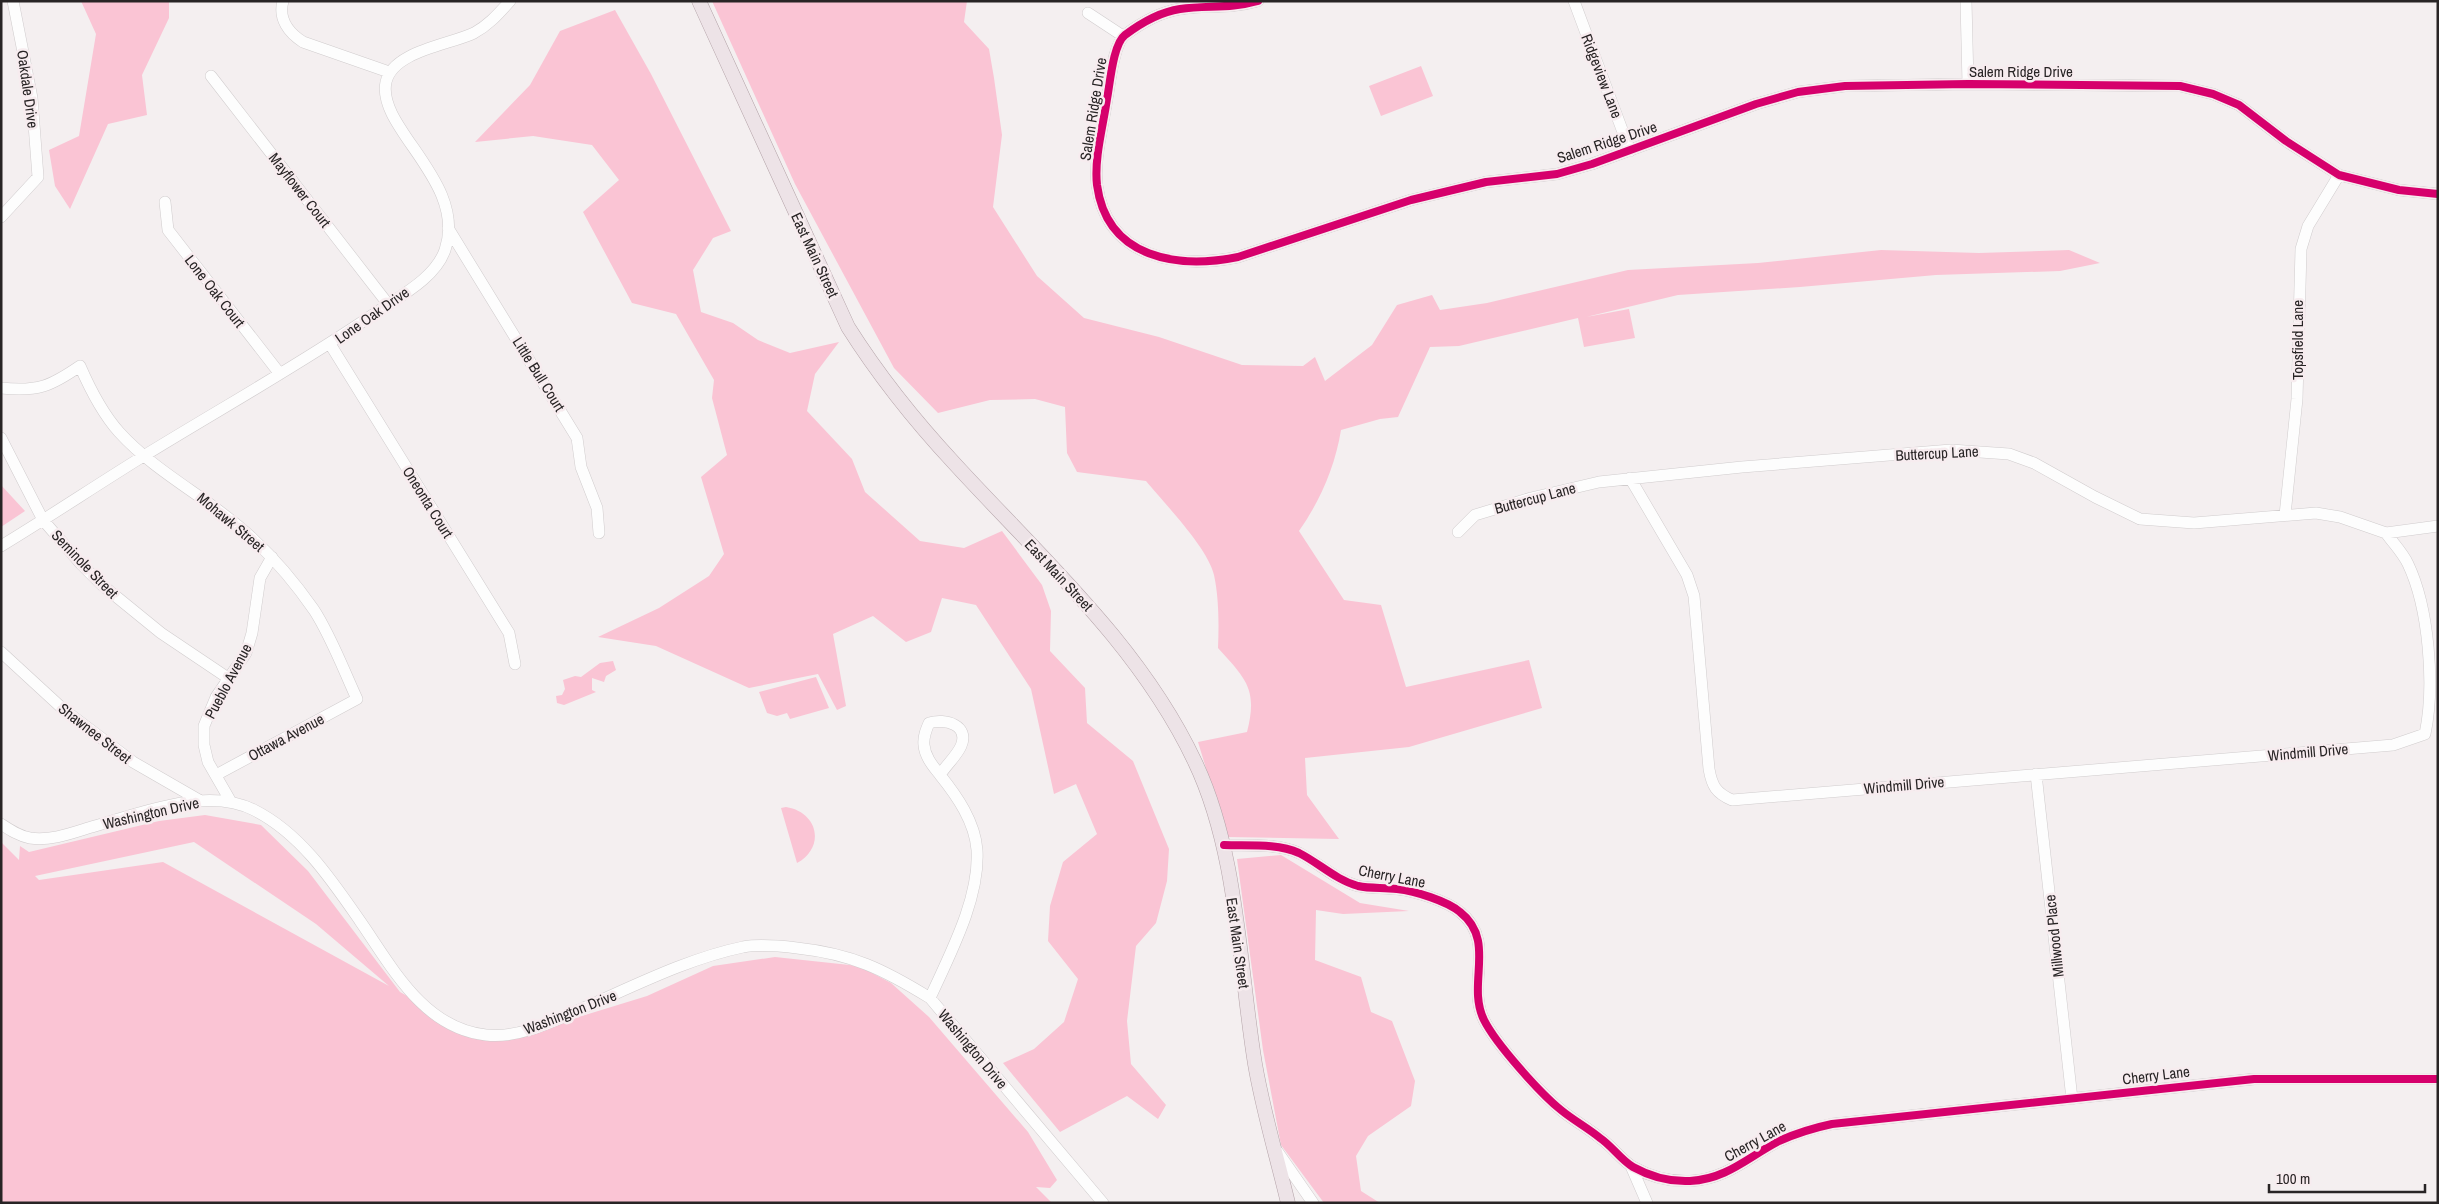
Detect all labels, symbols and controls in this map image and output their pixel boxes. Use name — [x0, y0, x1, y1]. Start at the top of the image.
street label: Ridgeview Lane — [1576, 31, 1628, 121]
street label: Oakdale Drive — [12, 49, 44, 130]
street label: Salem Ridge Drive — [1075, 56, 1112, 162]
street label: Salem Ridge Drive — [1969, 61, 2073, 82]
street label: Salem Ridge Drive — [1554, 116, 1660, 168]
street label: Mayflower Court — [264, 148, 336, 232]
street label: East Main Street — [786, 209, 844, 301]
street label: Lone Oak Court — [180, 250, 250, 332]
street label: Lone Oak Drive — [331, 282, 413, 348]
street label: Topsfield Lane — [2287, 300, 2308, 380]
street label: Little Bull Court — [508, 333, 570, 416]
street label: Buttercup Lane — [1895, 440, 1979, 466]
street label: Oneonta Court — [398, 462, 459, 542]
street label: Buttercup Lane — [1492, 477, 1578, 519]
street label: Mohawk Street — [193, 488, 270, 557]
street label: Seminole Street — [47, 525, 124, 603]
street label: East Main Street — [1020, 534, 1098, 616]
street label: Pueblo Avenue — [199, 639, 257, 722]
street label: Shawnee Street — [54, 698, 136, 769]
street label: Ottawa Avenue — [244, 708, 328, 766]
street label: Windmill Drive — [2267, 738, 2349, 766]
street label: Windmill Drive — [1863, 771, 1945, 799]
street label: Washington Drive — [101, 792, 201, 834]
street label: Cherry Lane — [1357, 859, 1427, 893]
street label: Millwood Place — [2039, 894, 2069, 978]
street label: East Main Street — [1221, 896, 1255, 990]
street label: Washington Drive — [520, 985, 620, 1039]
street label: Washington Drive — [933, 1005, 1013, 1093]
street label: Cherry Lane — [2121, 1060, 2191, 1090]
street label: Cherry Lane — [1720, 1115, 1790, 1167]
scale bar — [2269, 1162, 2425, 1194]
text: 100 m — [2276, 1168, 2310, 1189]

